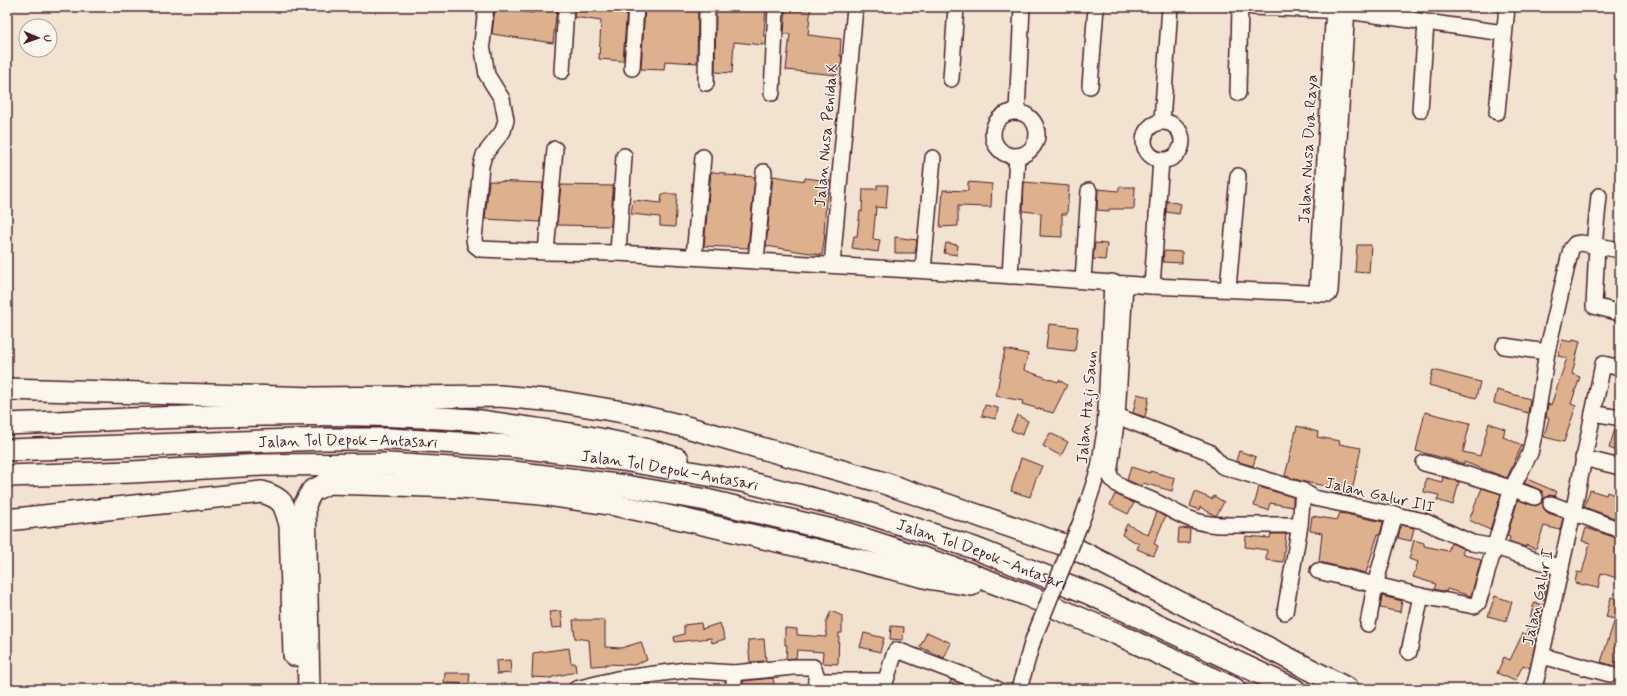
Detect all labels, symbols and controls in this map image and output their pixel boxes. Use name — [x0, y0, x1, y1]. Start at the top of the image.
north arrow — [18, 18, 58, 58]
text: U — [40, 34, 54, 42]
street label: Jalan Nusa Penida X — [810, 62, 843, 208]
street label: Jalan Nusa Dua Raya — [1294, 74, 1323, 224]
street label: Jalan Haji Saun — [1072, 349, 1103, 465]
street label: Jalan Tol Depok–Antasari — [258, 430, 438, 454]
street label: Jalan Tol Depok–Antasari — [580, 446, 761, 497]
street label: Jalan Galur III — [1323, 473, 1437, 518]
street label: Jalan Tol Depok–Antasari — [894, 514, 1070, 596]
street label: Jalan Galur I — [1518, 547, 1559, 648]

